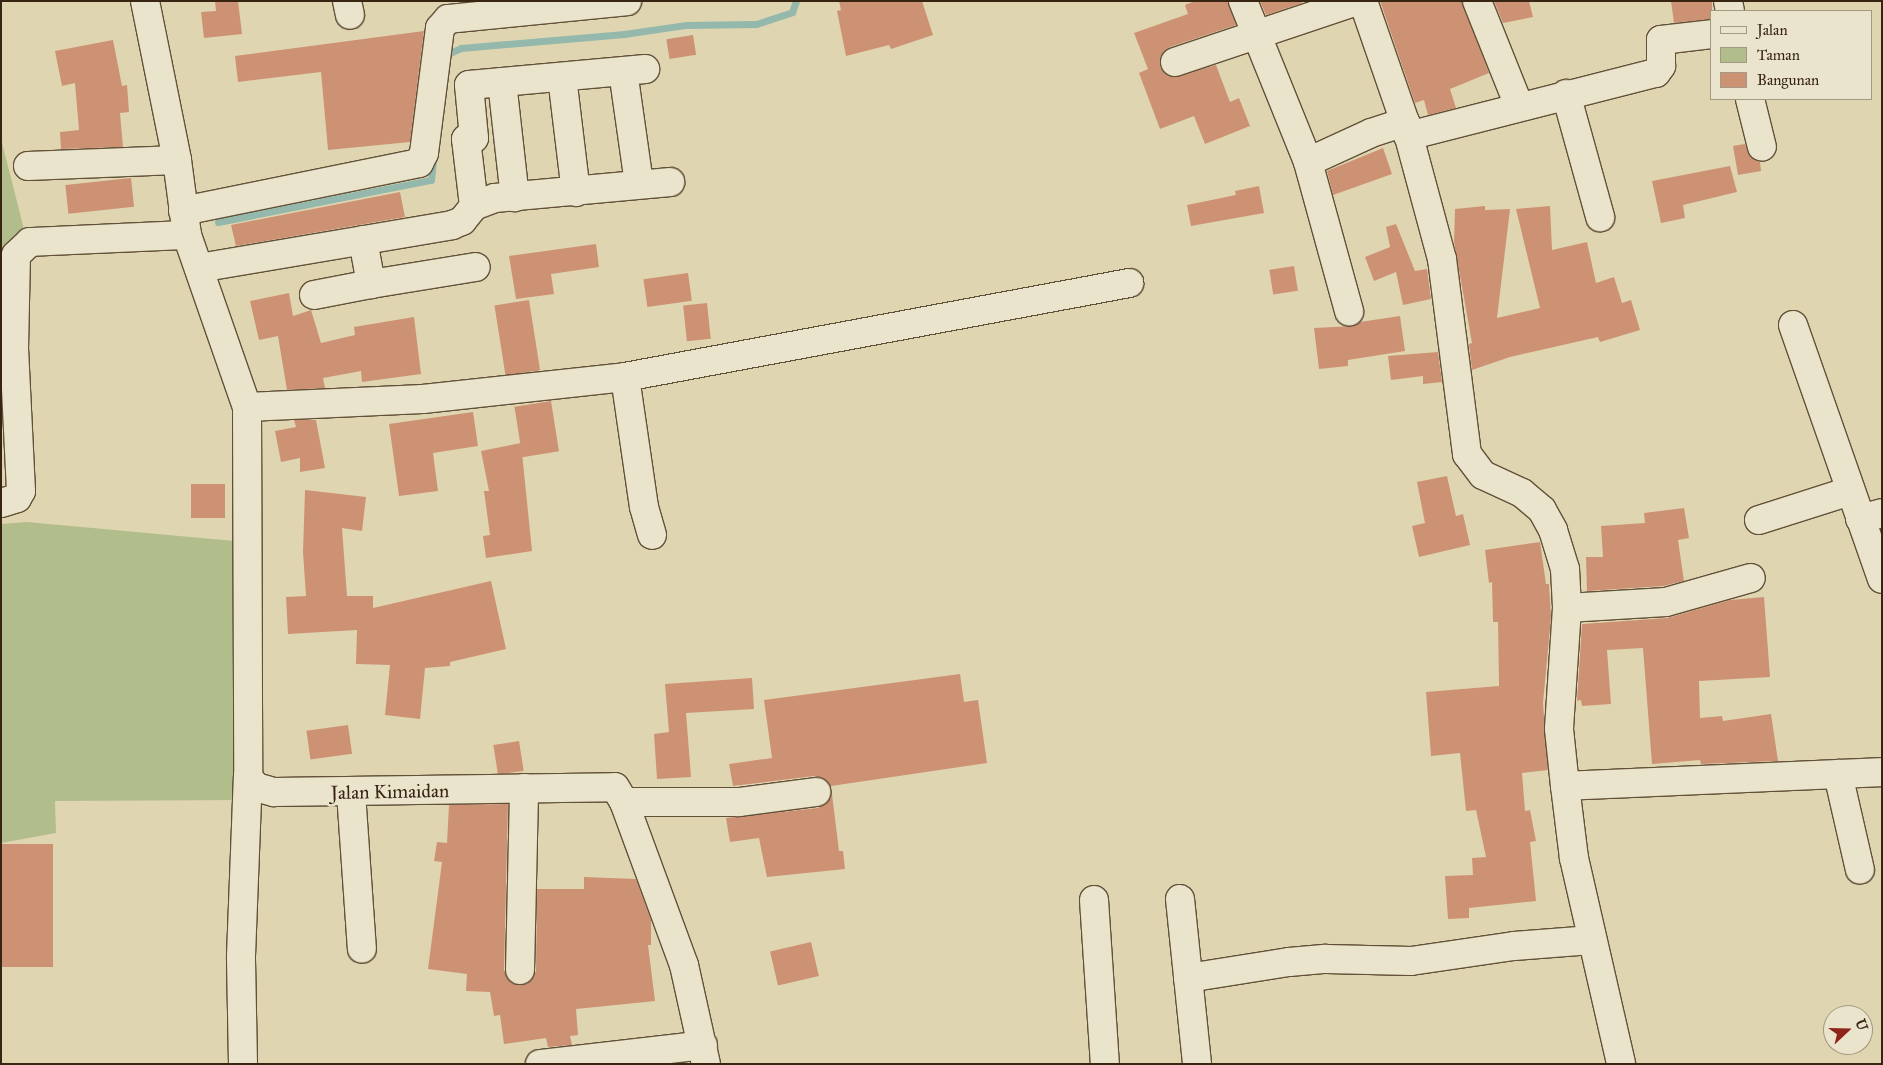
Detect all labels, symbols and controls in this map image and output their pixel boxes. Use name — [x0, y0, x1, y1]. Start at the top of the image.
legend — [1710, 10, 1873, 100]
text: Jalan — [1757, 21, 1788, 39]
text: Taman — [1757, 46, 1800, 64]
text: Bangunan — [1757, 71, 1819, 89]
street label: Jalan Kimaidan — [331, 780, 449, 804]
north arrow — [1823, 1005, 1873, 1055]
text: U — [1852, 1017, 1871, 1033]

